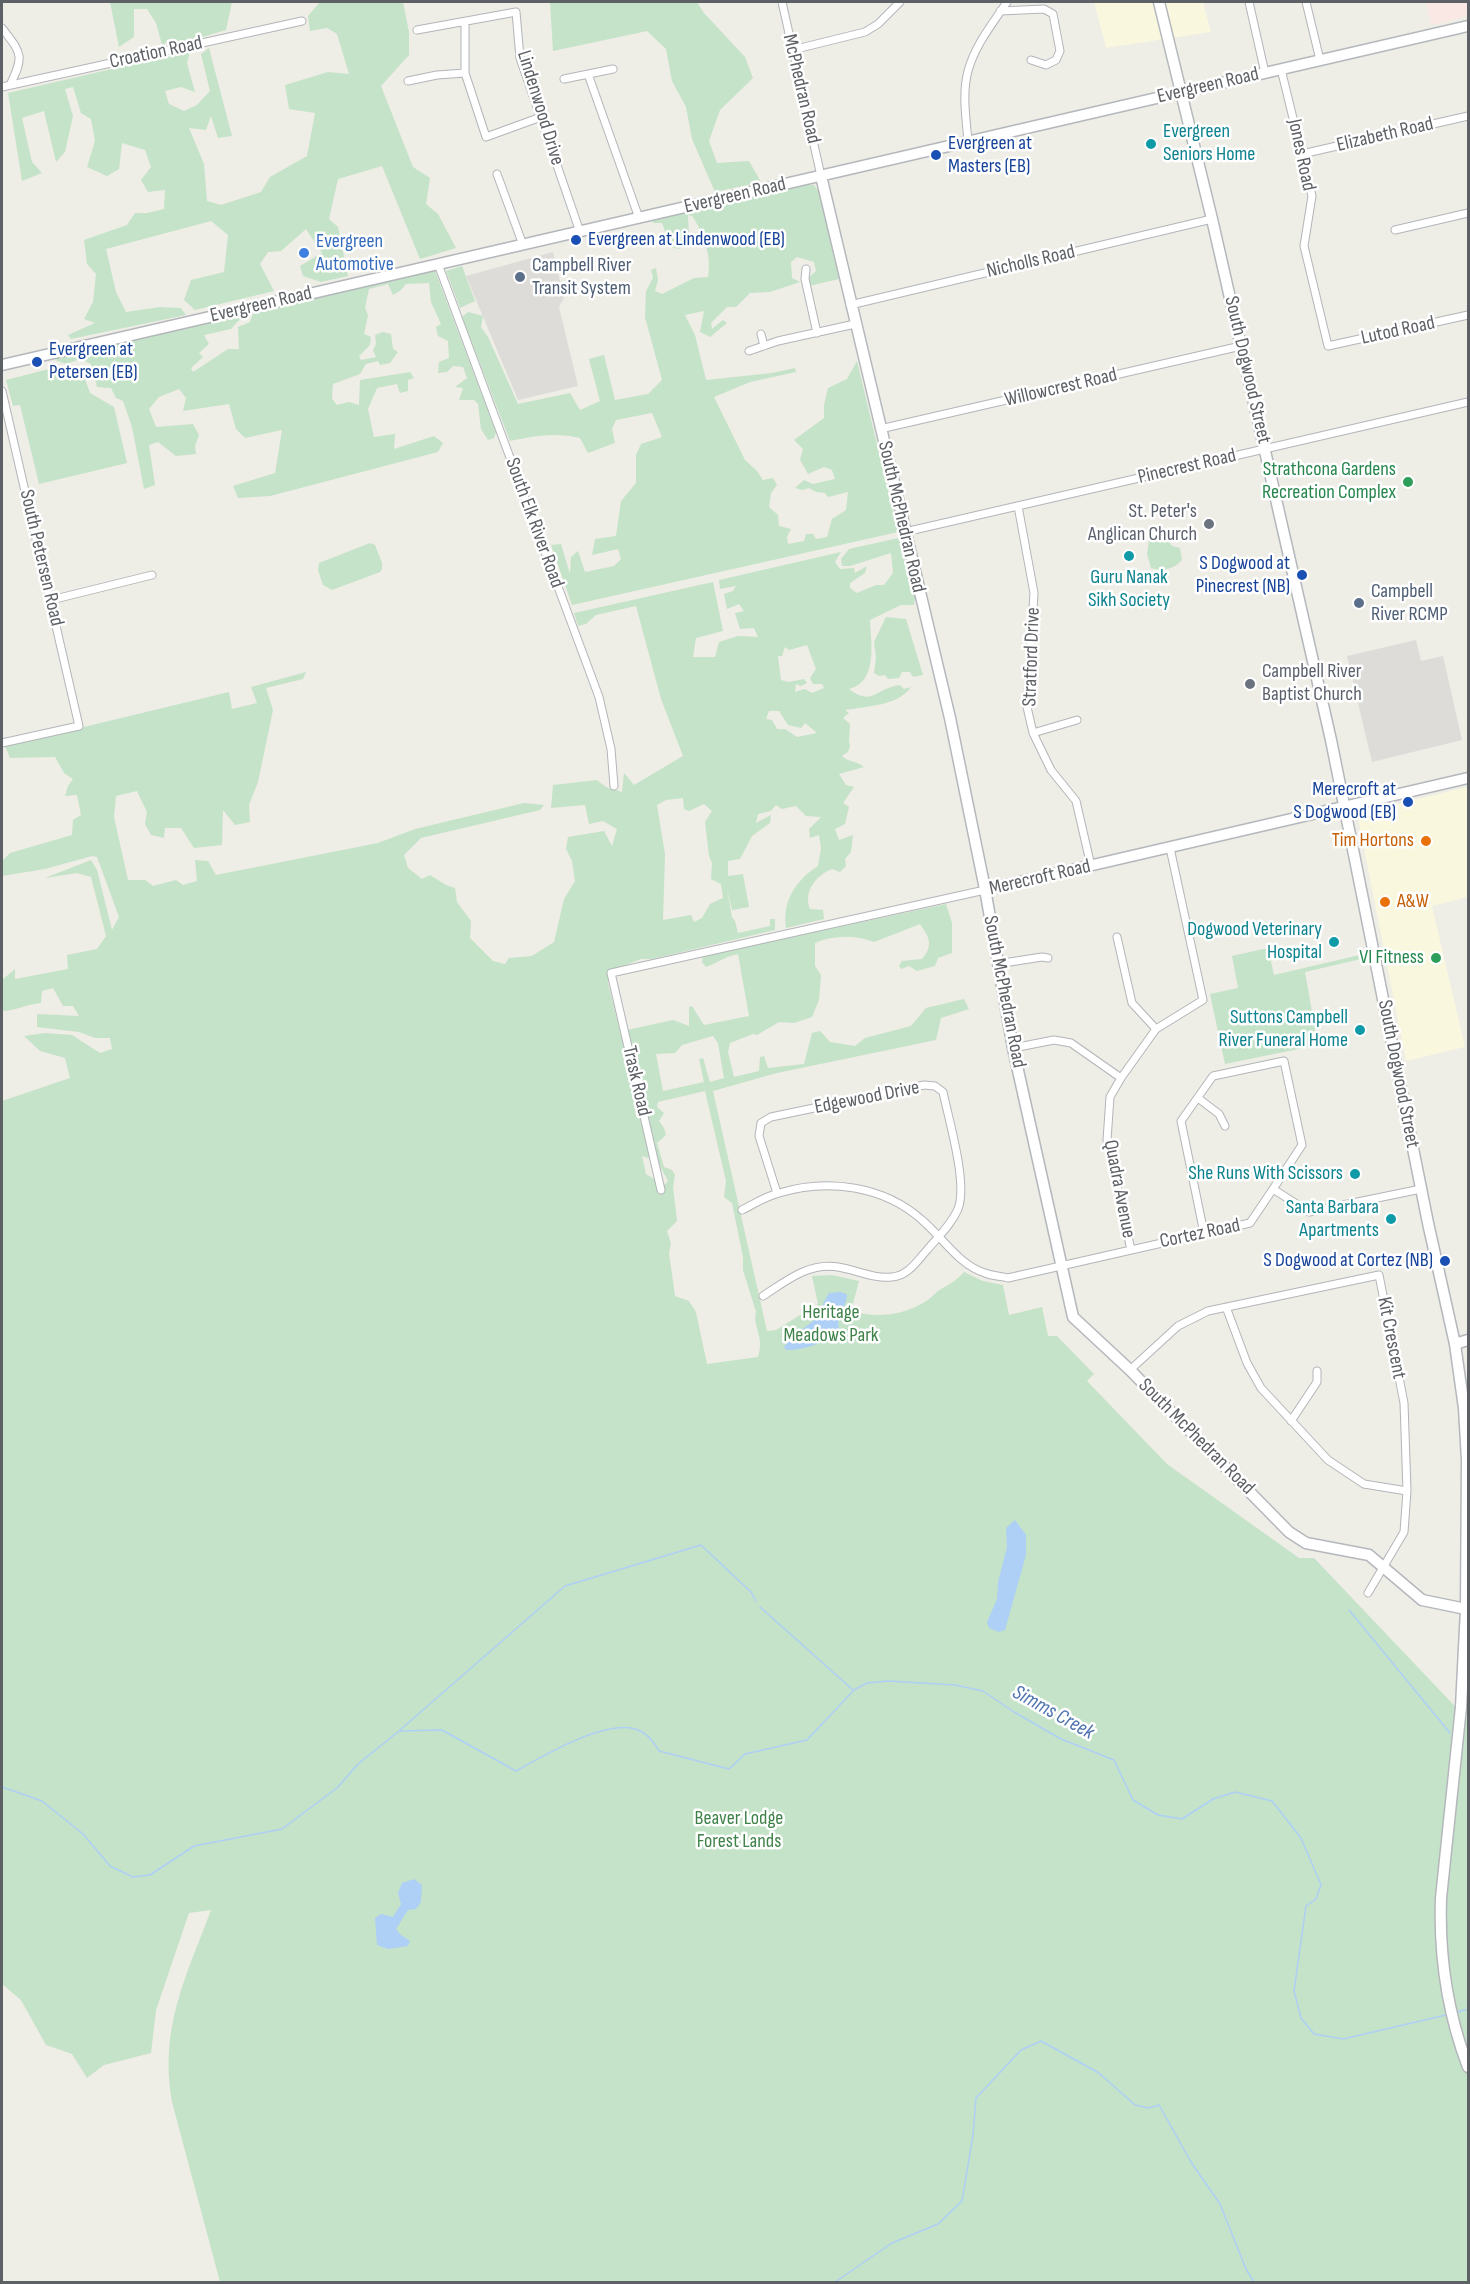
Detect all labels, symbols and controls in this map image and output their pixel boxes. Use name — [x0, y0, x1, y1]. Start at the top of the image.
street label: Croation Road — [107, 31, 205, 75]
street label: McPhedran Road — [777, 32, 825, 146]
street label: Lindenwood Drive — [511, 48, 569, 168]
street label: Evergreen Road — [1155, 63, 1261, 109]
street label: Elizabeth Road — [1334, 112, 1436, 158]
street label: Jones Road — [1282, 117, 1320, 193]
place label: Evergreen Seniors Home — [1163, 120, 1255, 167]
place label: Evergreen at Masters (EB) — [948, 132, 1032, 179]
marker: Evergreen Seniors Home — [1144, 137, 1158, 151]
marker: Evergreen at Masters (EB) — [929, 148, 943, 162]
street label: Evergreen Road — [682, 173, 788, 219]
place label: Evergreen at Lindenwood (EB) — [588, 228, 785, 252]
place label: Evergreen Automotive — [316, 230, 394, 277]
marker: Evergreen at Lindenwood (EB) — [569, 233, 583, 247]
street label: Nicholls Road — [985, 240, 1077, 284]
marker: Evergreen Automotive — [297, 246, 311, 260]
place label: Campbell River Transit System — [532, 254, 631, 301]
marker: Campbell River Transit System — [513, 270, 527, 284]
street label: Evergreen Road — [208, 282, 314, 328]
street label: South Dogwood Street — [1218, 294, 1276, 446]
street label: Lutod Road — [1359, 311, 1437, 351]
place label: Evergreen at Petersen (EB) — [49, 338, 138, 385]
marker: Evergreen at Petersen (EB) — [30, 355, 44, 369]
street label: Willowcrest Road — [1002, 363, 1120, 413]
street label: South McPhedran Road — [872, 439, 930, 595]
street label: Pinecrest Road — [1136, 444, 1238, 490]
street label: South Elk River Road — [499, 455, 569, 591]
place label: Strathcona Gardens Recreation Complex — [1262, 458, 1396, 505]
marker: Strathcona Gardens Recreation Complex — [1401, 475, 1415, 489]
street label: South Petersen Road — [14, 487, 68, 629]
place label: St. Peter's Anglican Church — [1088, 500, 1197, 547]
marker: St. Peter's Anglican Church — [1202, 517, 1216, 531]
marker: Guru Nanak Sikh Society — [1122, 549, 1136, 563]
place label: S Dogwood at Pinecrest (NB) — [1196, 552, 1290, 599]
place label: Guru Nanak Sikh Society — [1088, 566, 1170, 613]
marker: S Dogwood at Pinecrest (NB) — [1295, 568, 1309, 582]
place label: Campbell River RCMP — [1371, 580, 1448, 627]
marker: Campbell River RCMP — [1352, 596, 1366, 610]
street label: Stratford Drive — [1018, 607, 1046, 707]
place label: Campbell River Baptist Church — [1262, 660, 1362, 707]
marker: Campbell River Baptist Church — [1243, 677, 1257, 691]
place label: Merecroft at S Dogwood (EB) — [1293, 778, 1396, 825]
marker: Merecroft at S Dogwood (EB) — [1401, 795, 1415, 809]
place label: Tim Hortons — [1332, 829, 1414, 853]
marker: Tim Hortons — [1419, 834, 1433, 848]
street label: Merecroft Road — [987, 855, 1093, 901]
place label: A&W — [1397, 890, 1429, 914]
marker: A&W — [1378, 895, 1392, 909]
street label: South McPhedran Road — [977, 914, 1031, 1070]
place label: Dogwood Veterinary Hospital — [1187, 918, 1322, 965]
marker: Dogwood Veterinary Hospital — [1327, 935, 1341, 949]
place label: VI Fitness — [1359, 946, 1424, 970]
marker: VI Fitness — [1429, 951, 1443, 965]
street label: South Dogwood Street — [1372, 998, 1424, 1150]
place label: Suttons Campbell River Funeral Home — [1219, 1006, 1348, 1053]
marker: Suttons Campbell River Funeral Home — [1353, 1023, 1367, 1037]
street label: Trask Road — [616, 1044, 656, 1118]
street label: Edgewood Drive — [812, 1076, 922, 1120]
street label: Quadra Avenue — [1098, 1138, 1140, 1240]
place label: She Runs With Scissors — [1188, 1162, 1343, 1186]
marker: She Runs With Scissors — [1348, 1167, 1362, 1181]
place label: Santa Barbara Apartments — [1286, 1196, 1379, 1243]
marker: Santa Barbara Apartments — [1384, 1212, 1398, 1226]
street label: Cortez Road — [1158, 1214, 1242, 1254]
place label: S Dogwood at Cortez (NB) — [1263, 1249, 1433, 1273]
marker: S Dogwood at Cortez (NB) — [1438, 1254, 1452, 1268]
street label: Kit Crescent — [1371, 1295, 1411, 1381]
park label: Heritage Meadows Park — [783, 1301, 879, 1348]
street label: South McPhedran Road — [1133, 1374, 1259, 1500]
water label: Simms Creek — [1008, 1680, 1098, 1746]
park label: Beaver Lodge Forest Lands — [695, 1807, 783, 1854]

